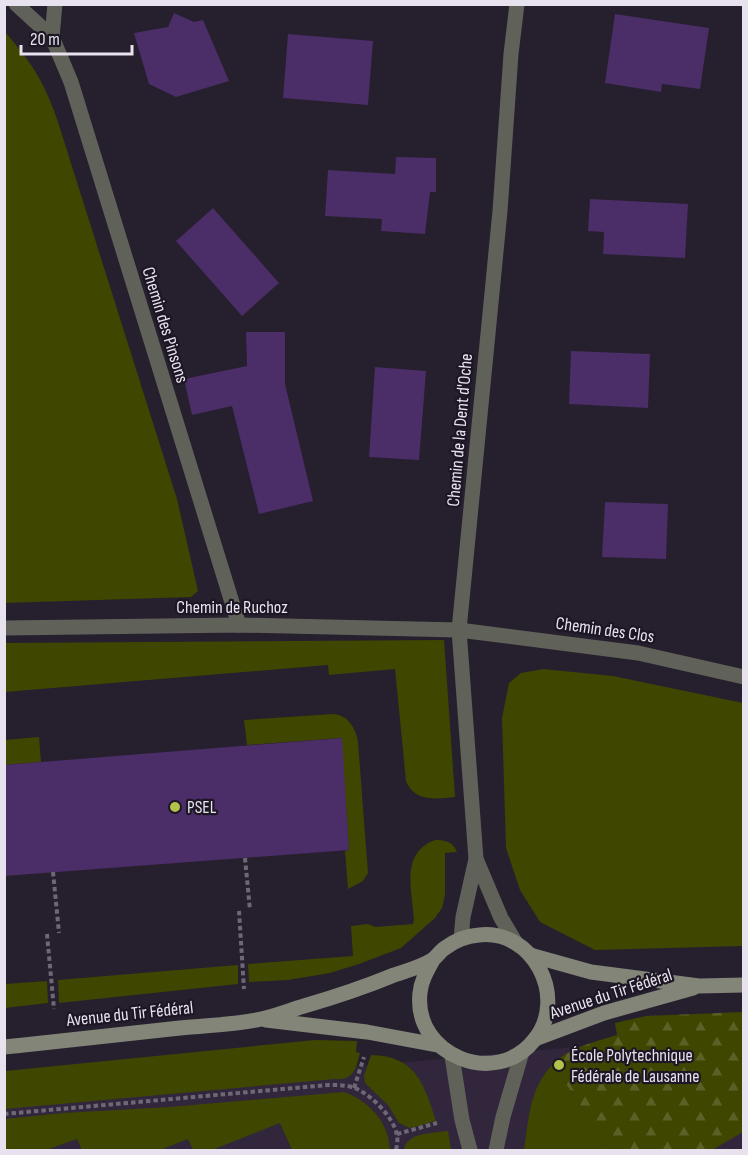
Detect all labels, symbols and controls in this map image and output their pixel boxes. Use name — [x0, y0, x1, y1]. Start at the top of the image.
scale bar — [21, 18, 132, 56]
text: 20 m — [30, 29, 60, 50]
street label: Chemin des Pinsons — [137, 265, 193, 385]
street label: Chemin de la Dent d'Oche — [443, 353, 477, 507]
street label: Chemin de Ruchoz — [176, 597, 288, 618]
street label: Chemin des Clos — [554, 613, 656, 647]
place label: PSEL — [187, 797, 217, 818]
marker: PSEL — [168, 800, 182, 814]
street label: Avenue du Tir Fédéral — [546, 964, 675, 1024]
street label: Avenue du Tir Fédéral — [65, 997, 194, 1031]
place label: École Polytechnique Fédérale de Lausanne — [571, 1045, 699, 1087]
marker: École Polytechnique Fédérale de Lausanne — [552, 1058, 566, 1072]

